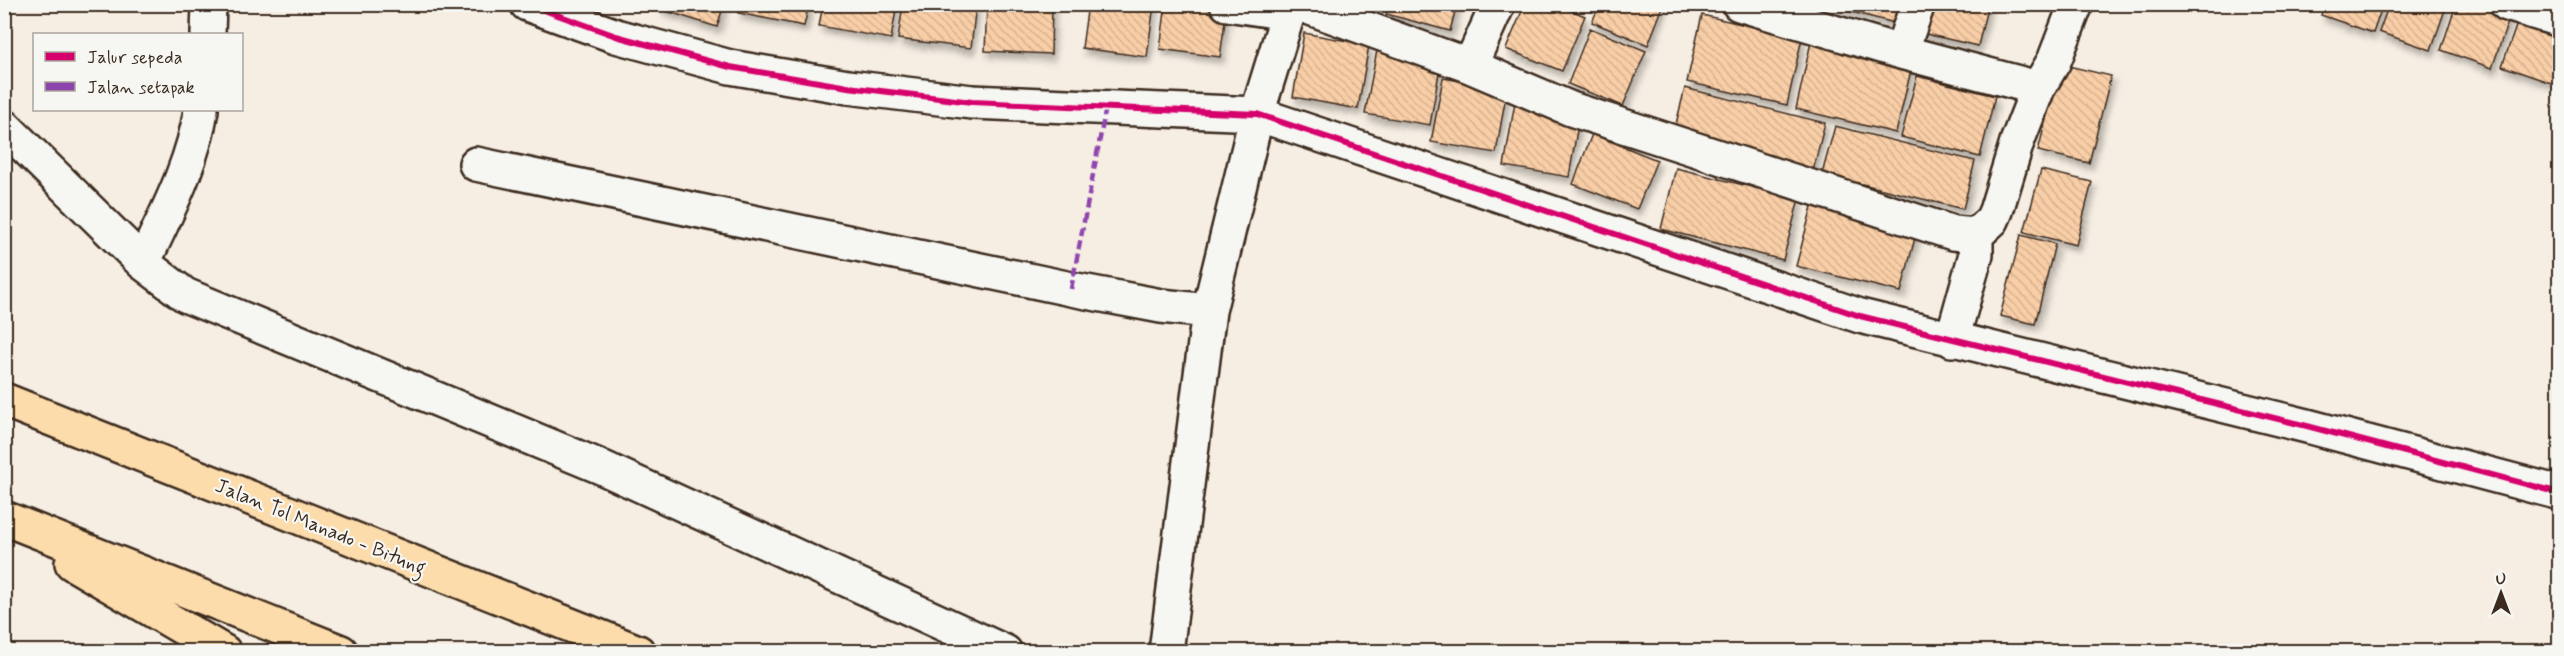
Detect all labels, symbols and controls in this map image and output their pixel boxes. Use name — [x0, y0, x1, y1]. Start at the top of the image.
legend — [33, 33, 243, 111]
text: Jalur sepeda — [87, 46, 183, 70]
text: Jalan setapak — [87, 76, 195, 100]
street label: Jalan Tol Manado - Bitung — [210, 473, 430, 584]
north arrow — [2471, 563, 2531, 623]
text: U — [2496, 569, 2506, 590]

